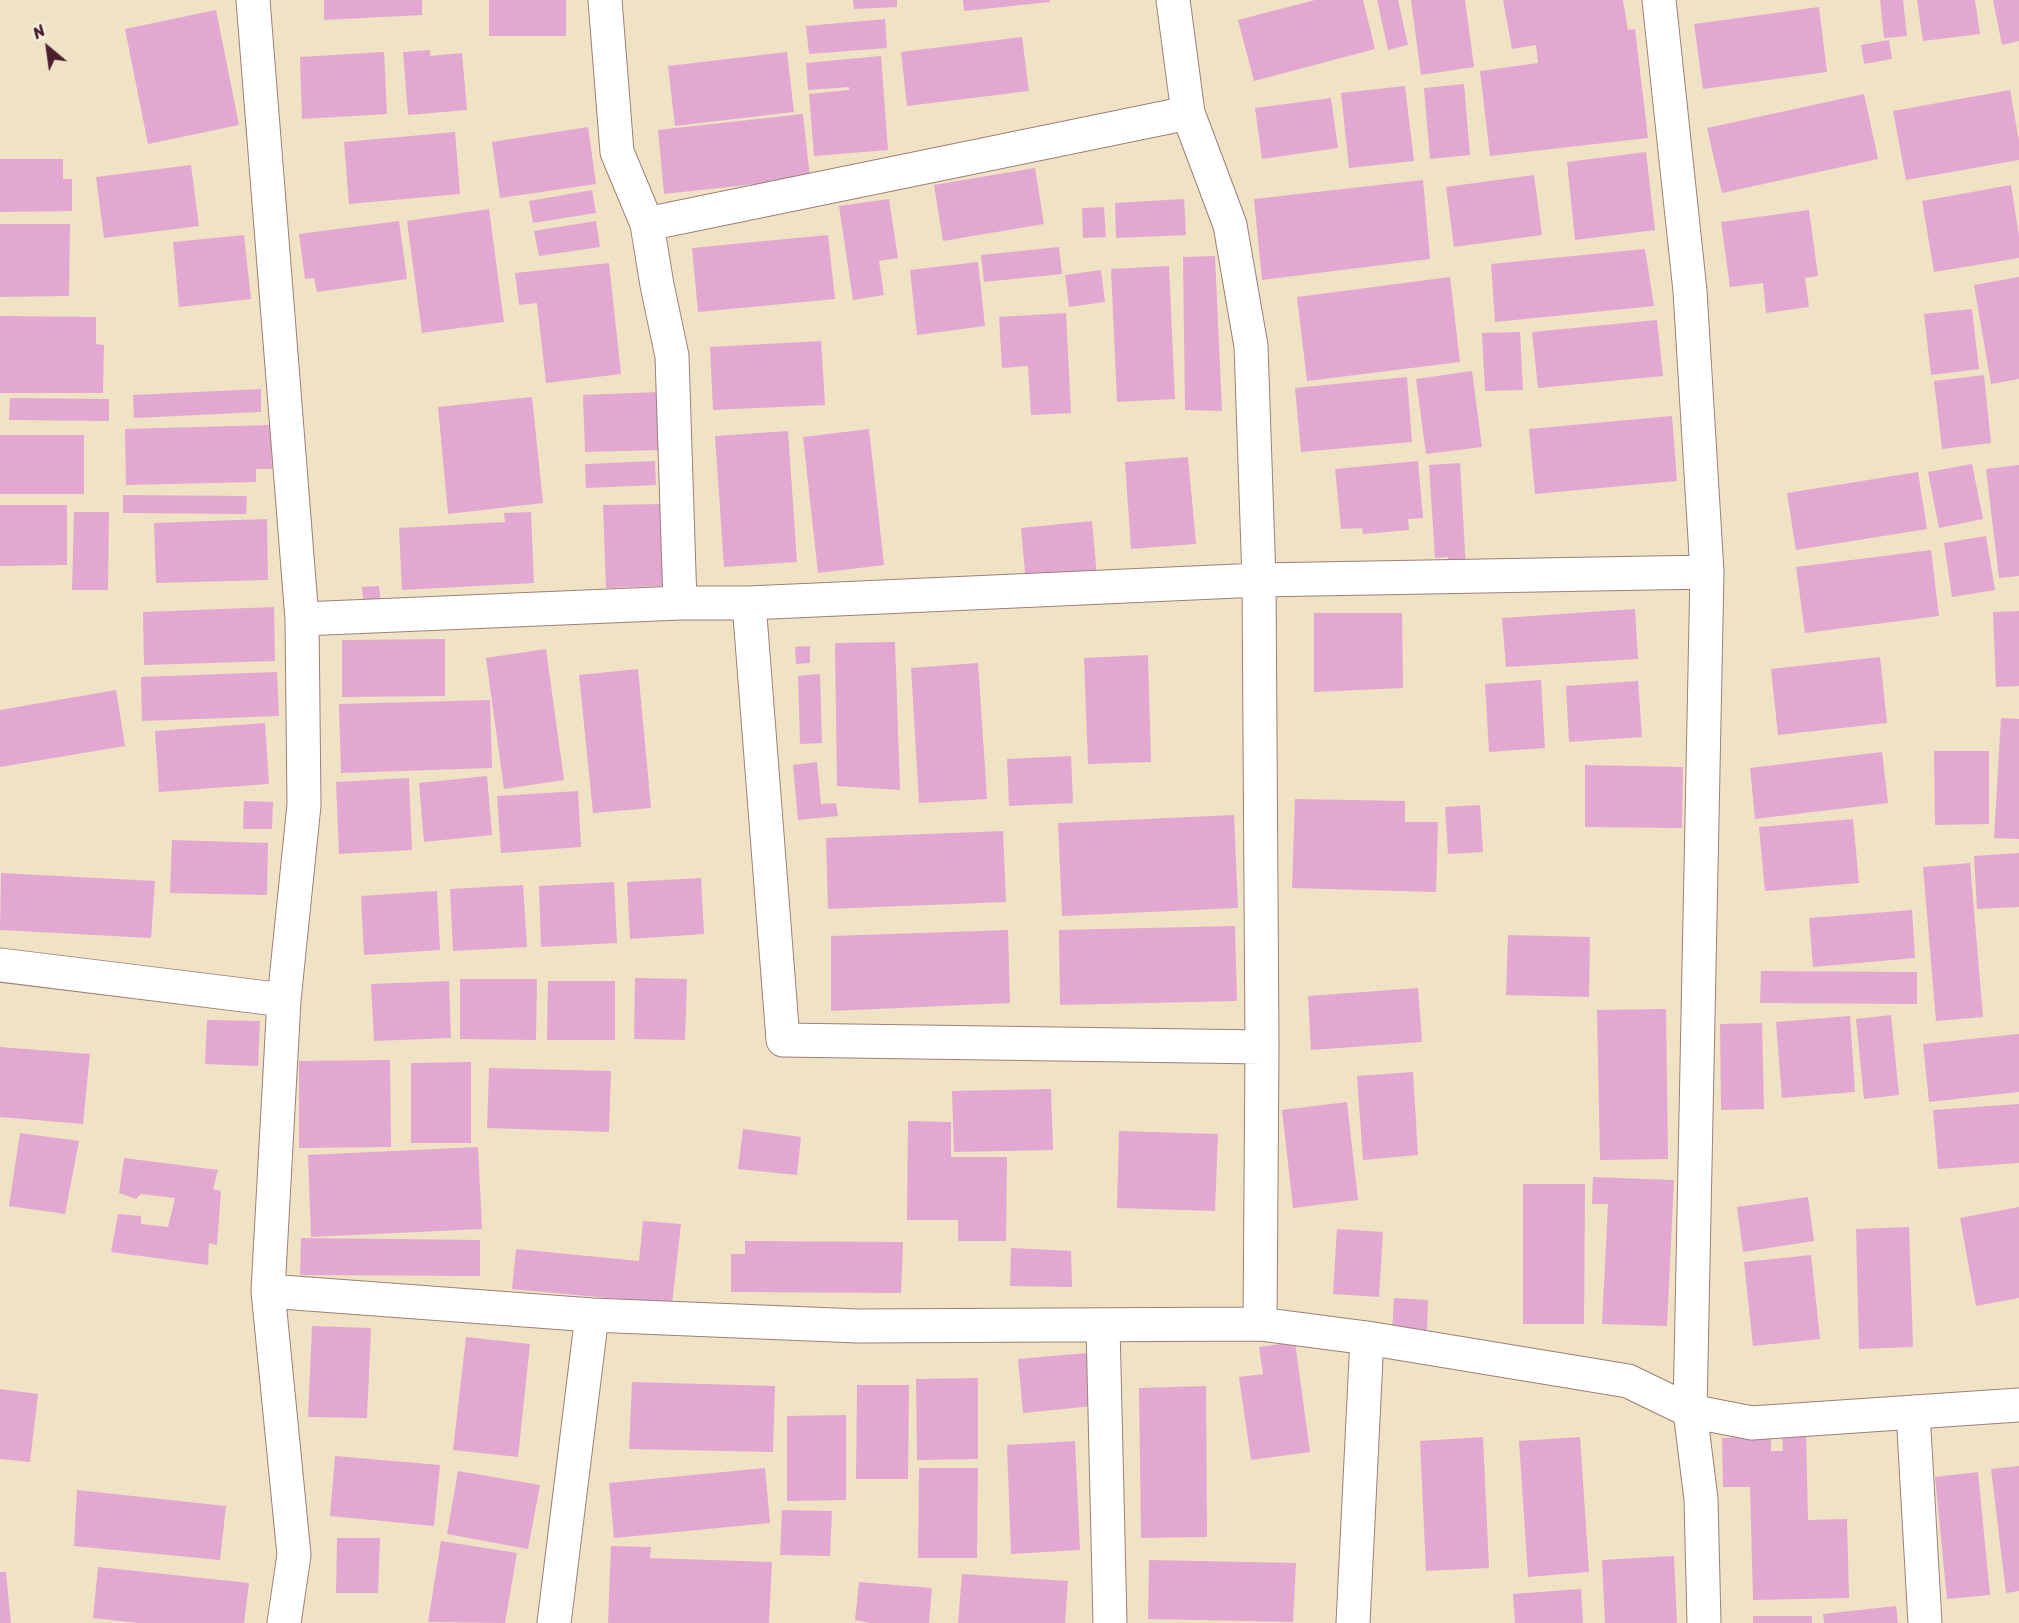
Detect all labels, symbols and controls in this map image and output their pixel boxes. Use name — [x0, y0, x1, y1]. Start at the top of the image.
text: N — [27, 16, 51, 47]
north arrow — [18, 18, 78, 78]

